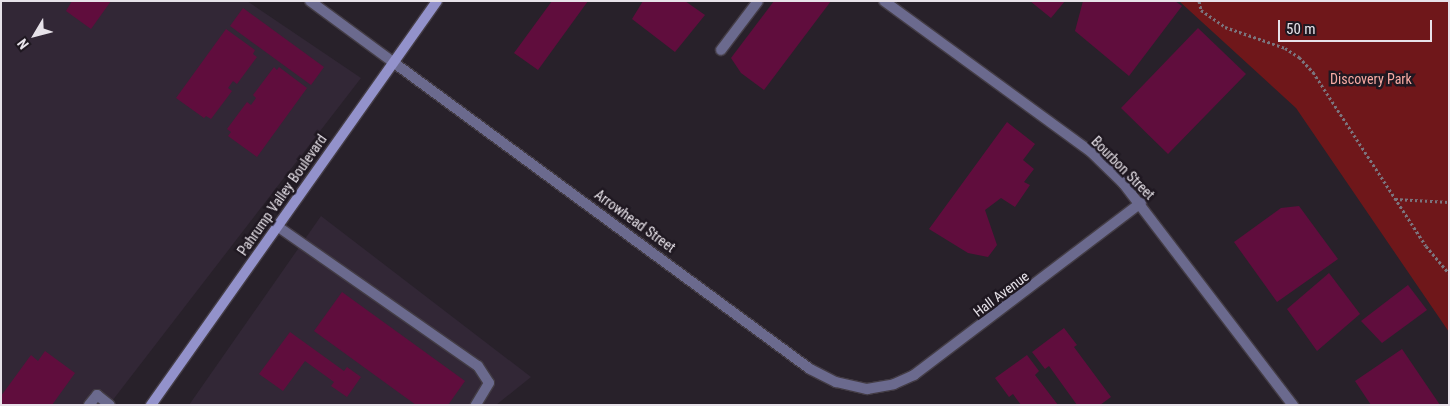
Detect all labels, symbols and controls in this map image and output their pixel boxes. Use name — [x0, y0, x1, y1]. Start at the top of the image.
north arrow — [10, 10, 60, 60]
scale bar — [1280, 10, 1434, 42]
text: 50 m — [1286, 20, 1316, 38]
text: N — [14, 36, 32, 52]
park label: Discovery Park — [1330, 71, 1412, 87]
street label: Pahrump Valley Boulevard — [234, 131, 330, 259]
street label: Bourbon Street — [1088, 133, 1158, 203]
street label: Arrowhead Street — [591, 186, 679, 256]
street label: Hall Avenue — [970, 268, 1032, 320]

